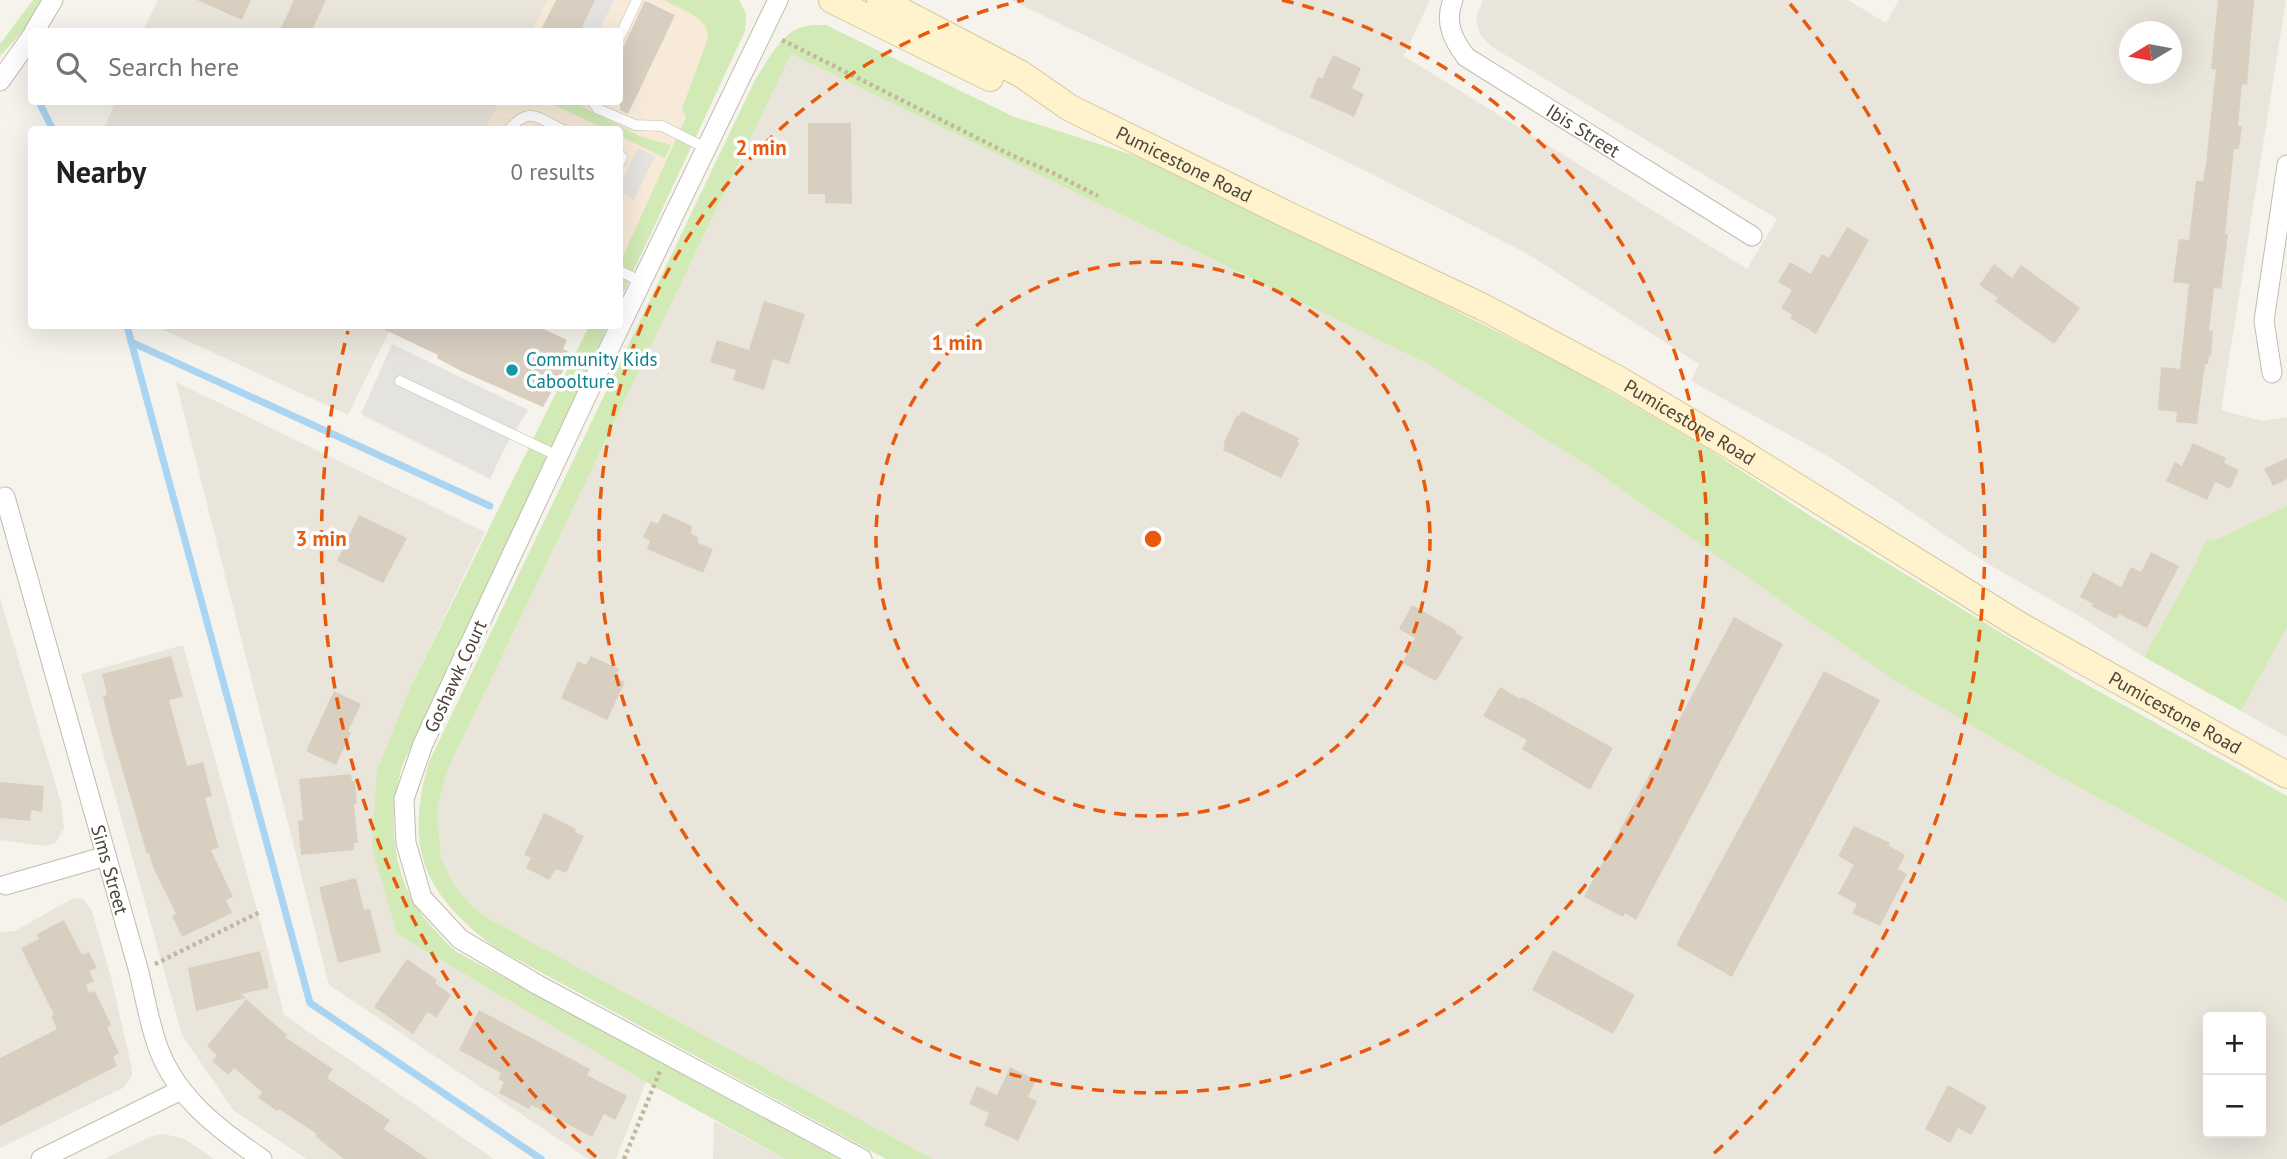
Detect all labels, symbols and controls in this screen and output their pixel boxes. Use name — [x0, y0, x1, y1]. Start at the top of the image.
north arrow — [2119, 21, 2182, 84]
search box — [28, 28, 623, 105]
icon: search — [52, 48, 90, 86]
text: Search here — [108, 50, 239, 83]
street label: Ibis Street — [1542, 98, 1625, 163]
street label: Pumicestone Road — [1112, 121, 1256, 207]
text: 2 min — [735, 134, 787, 161]
text: Nearby — [56, 152, 146, 191]
text: 0 results — [511, 157, 595, 186]
text: 1 min — [931, 329, 983, 356]
place label: Community Kids Caboolture — [526, 347, 658, 393]
marker: Community Kids Caboolture — [504, 362, 520, 378]
street label: Pumicestone Road — [1620, 374, 1760, 470]
text: 3 min — [295, 525, 347, 552]
centre of rings — [1141, 527, 1165, 551]
street label: Goshawk Court — [418, 615, 492, 736]
street label: Pumicestone Road — [2105, 666, 2246, 759]
street label: Sims Street — [86, 822, 134, 918]
map controls — [2203, 1012, 2266, 1138]
button: + — [2203, 1012, 2266, 1075]
button: − — [2203, 1075, 2266, 1138]

